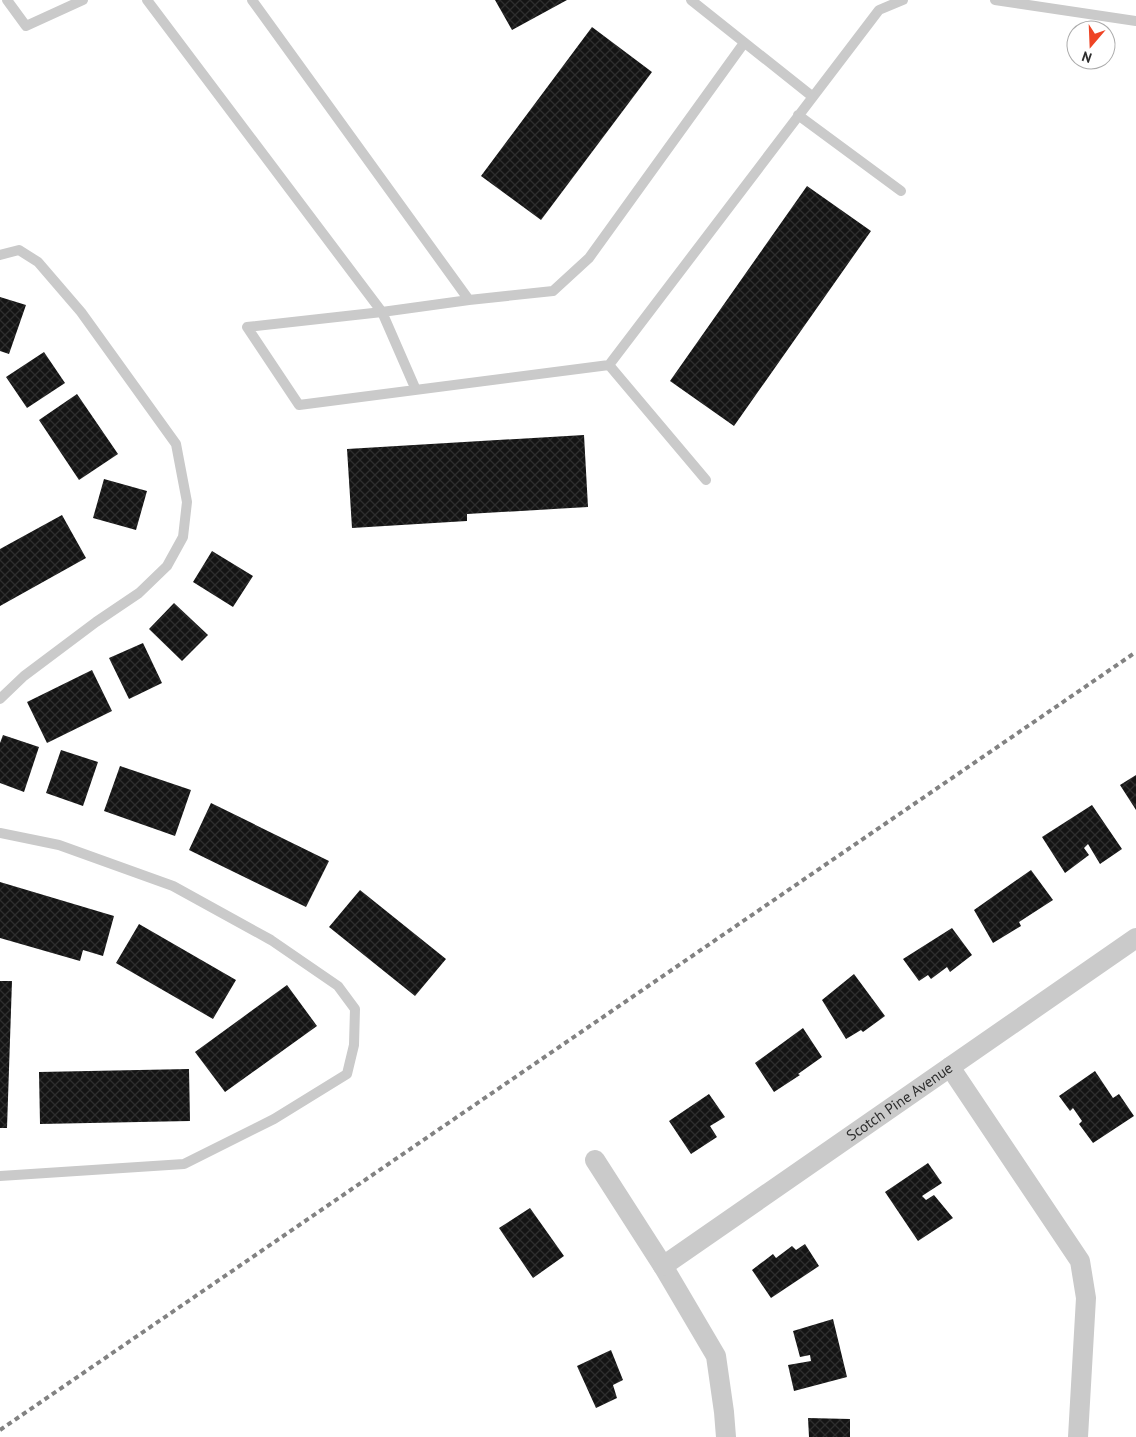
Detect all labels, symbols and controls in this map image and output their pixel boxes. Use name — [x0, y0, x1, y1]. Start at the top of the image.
north arrow — [1066, 20, 1116, 70]
text: N — [1079, 47, 1094, 67]
street label: Scotch Pine Avenue — [843, 1058, 956, 1145]

